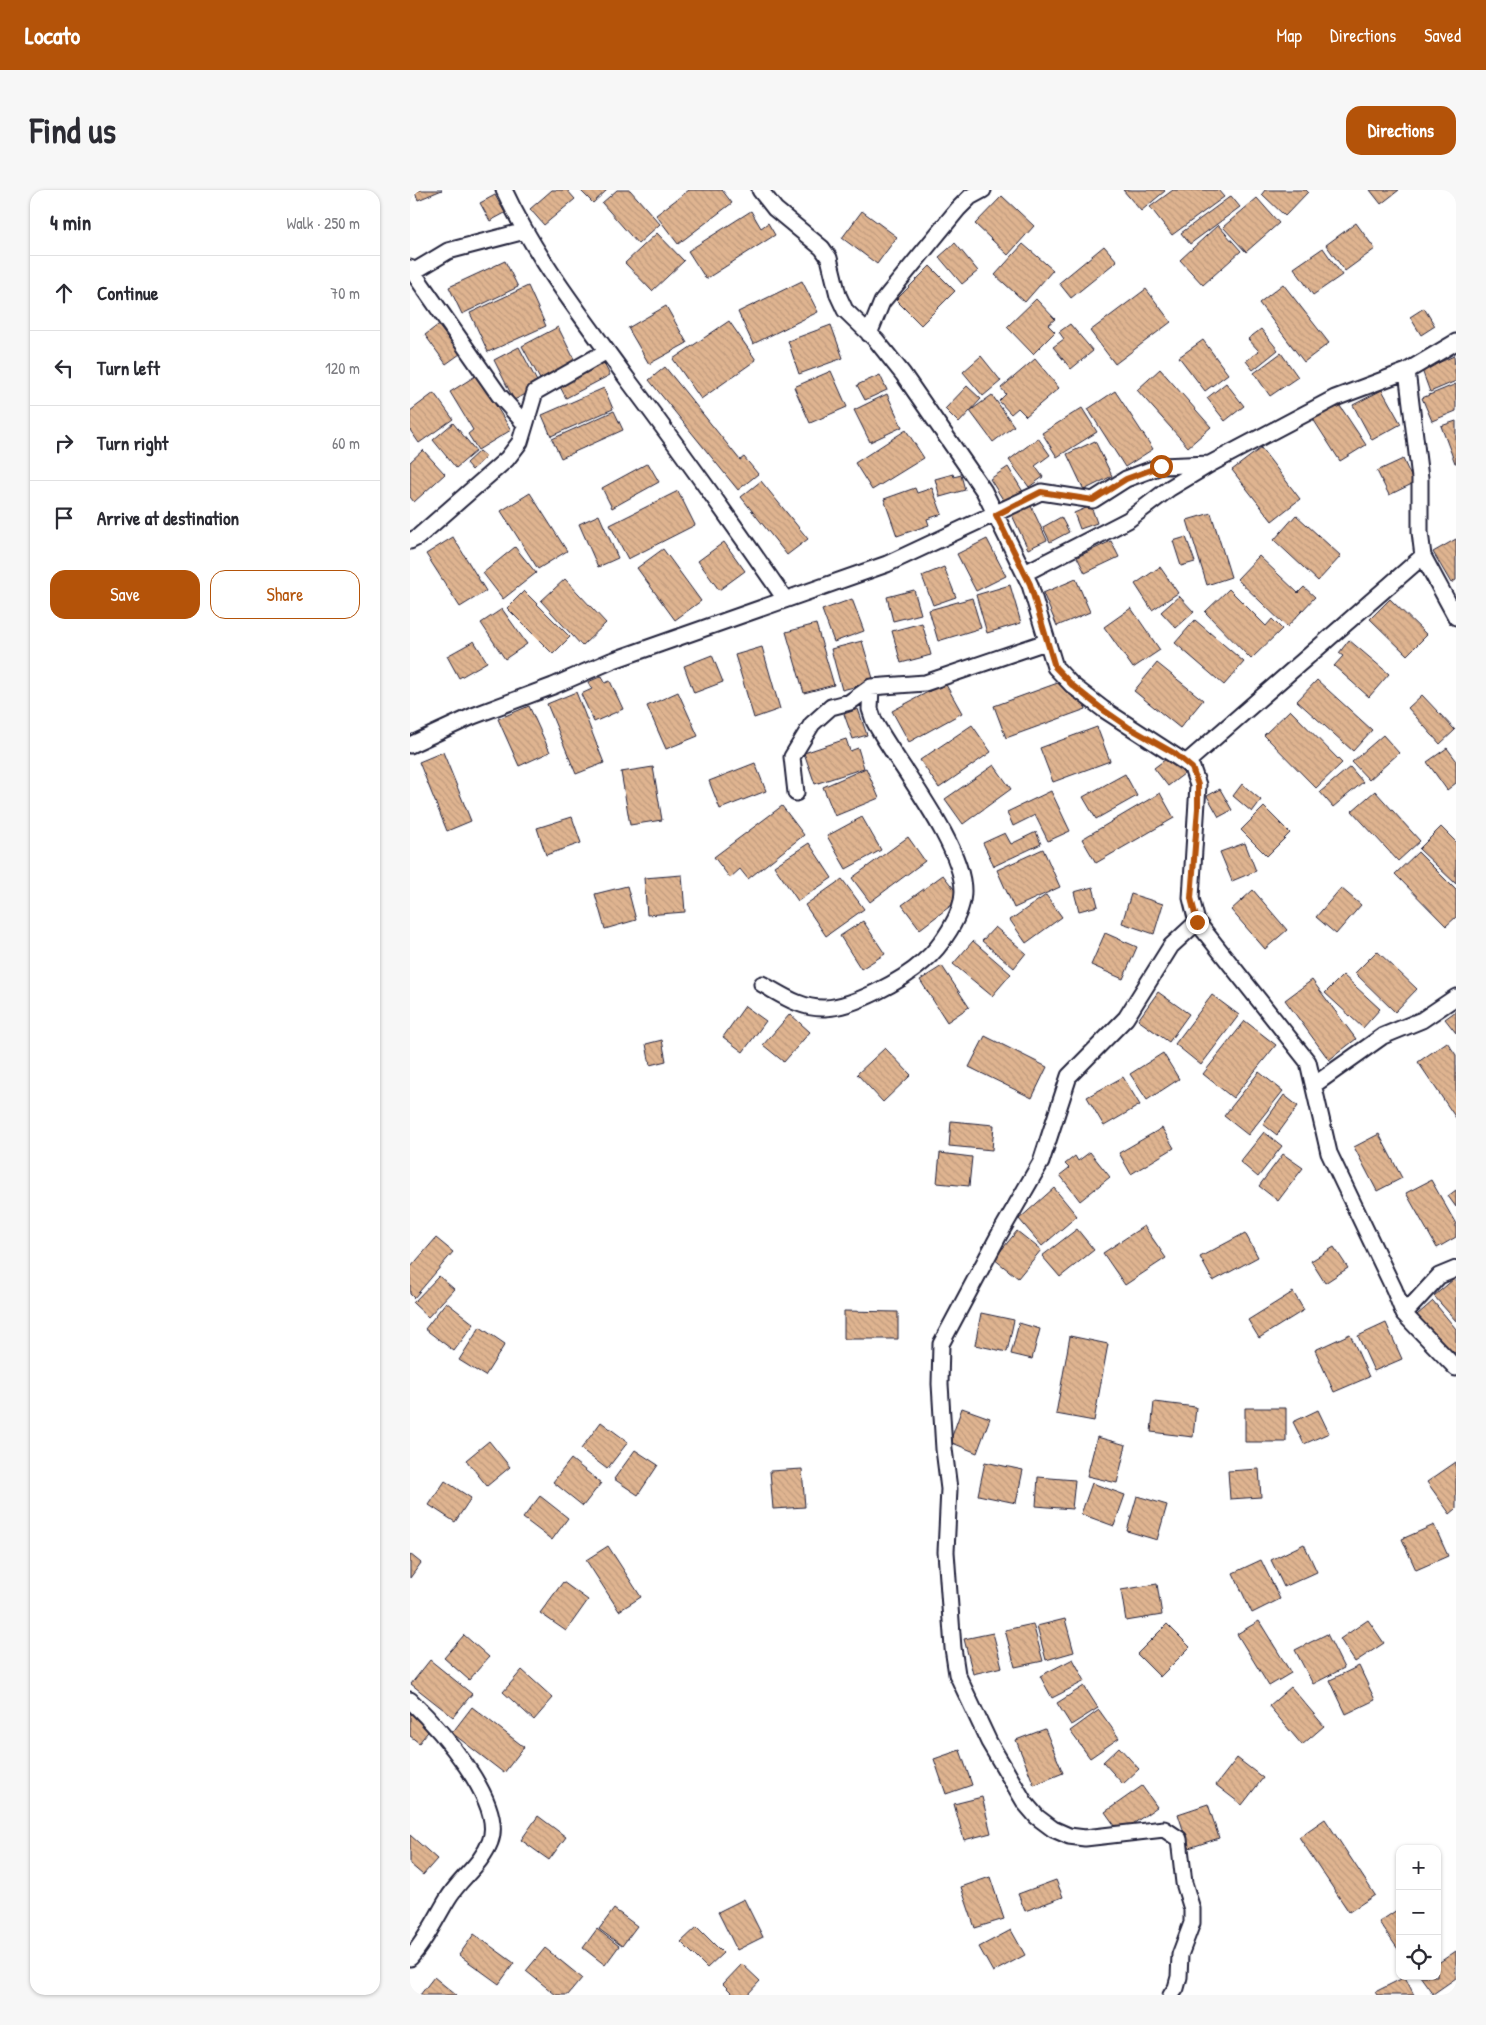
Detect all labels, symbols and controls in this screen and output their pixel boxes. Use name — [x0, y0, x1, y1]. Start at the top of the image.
text: Locato — [25, 19, 80, 51]
text: Map — [1277, 23, 1302, 48]
text: Directions — [1330, 23, 1396, 48]
text: Saved — [1424, 23, 1461, 48]
button: Directions — [1346, 106, 1456, 155]
text: Find us — [30, 107, 116, 154]
text: 4 min — [50, 208, 91, 237]
text: Walk · 250 m — [286, 212, 360, 234]
icon: ahead — [50, 279, 78, 307]
text: Continue — [97, 280, 158, 306]
text: 70 m — [330, 282, 360, 304]
icon: left — [50, 354, 78, 382]
text: Turn left — [97, 355, 160, 381]
text: 120 m — [325, 357, 360, 379]
icon: right — [50, 429, 78, 457]
text: Turn right — [97, 430, 168, 456]
text: 60 m — [332, 432, 360, 454]
route start — [1150, 455, 1173, 478]
icon: arrive — [50, 504, 78, 532]
text: Arrive at destination — [97, 505, 239, 531]
button: Save — [50, 570, 200, 619]
button: Share — [210, 570, 360, 619]
route end — [1186, 911, 1209, 934]
map controls — [1396, 1845, 1441, 1980]
button: + — [1396, 1845, 1441, 1890]
button: − — [1396, 1890, 1441, 1935]
button: locate — [1396, 1935, 1441, 1980]

